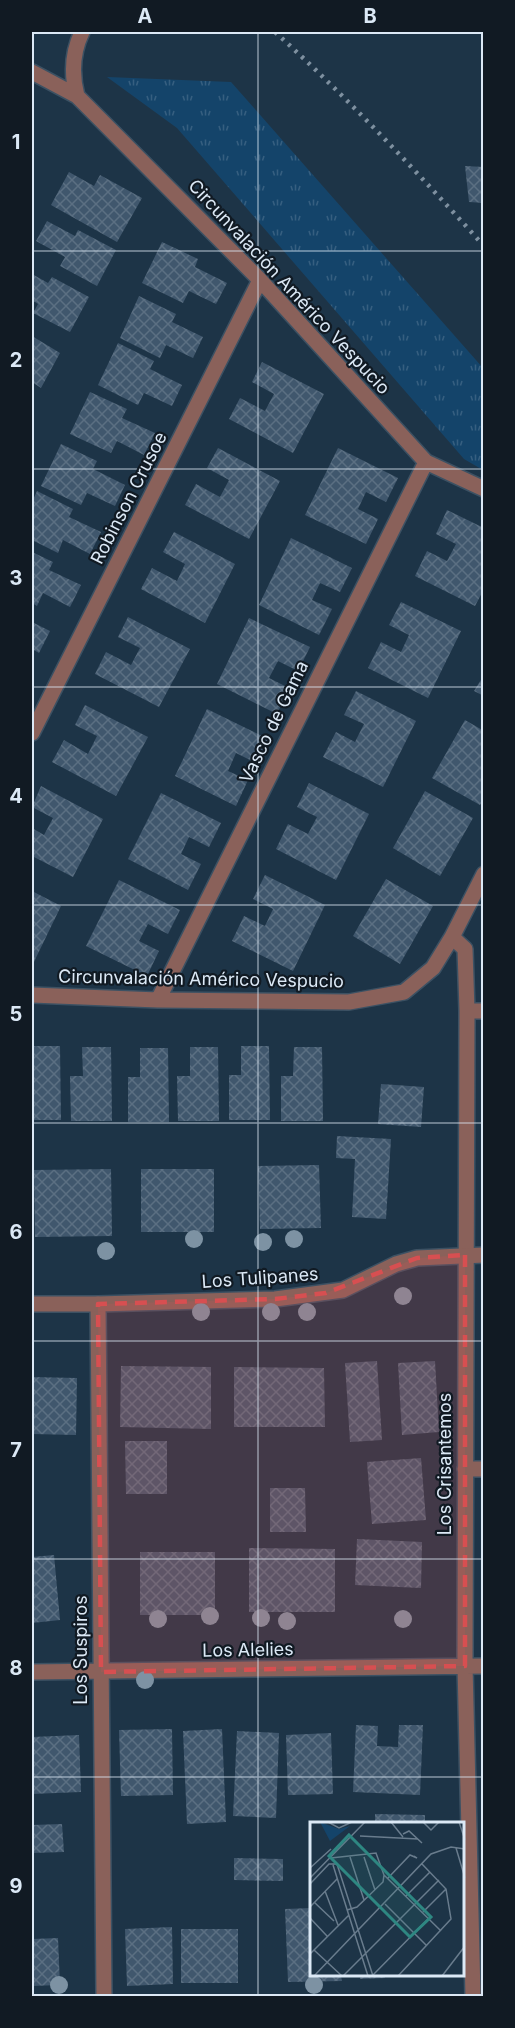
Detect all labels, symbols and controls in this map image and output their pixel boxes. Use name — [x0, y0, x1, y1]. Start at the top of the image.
text: A — [138, 4, 153, 28]
text: B — [363, 4, 377, 28]
text: 1 — [12, 130, 20, 154]
street label: Circunvalación Américo Vespucio — [184, 175, 395, 398]
text: 2 — [10, 348, 22, 372]
street label: Robinson Crusoe — [86, 428, 171, 567]
text: 3 — [10, 566, 22, 590]
street label: Vasco de Gama — [235, 657, 312, 786]
text: 4 — [9, 784, 23, 808]
street label: Circunvalación Américo Vespucio — [58, 966, 344, 991]
text: 5 — [10, 1002, 22, 1026]
text: 6 — [10, 1220, 23, 1244]
street label: Los Tulipanes — [201, 1263, 319, 1292]
street label: Los Crisantemos — [434, 1393, 455, 1535]
text: 7 — [10, 1438, 22, 1462]
street label: Los Suspiros — [70, 1595, 91, 1705]
street label: Los Alelies — [202, 1638, 294, 1661]
text: 8 — [9, 1656, 23, 1680]
inset map — [310, 1822, 464, 1977]
text: 9 — [10, 1874, 23, 1898]

